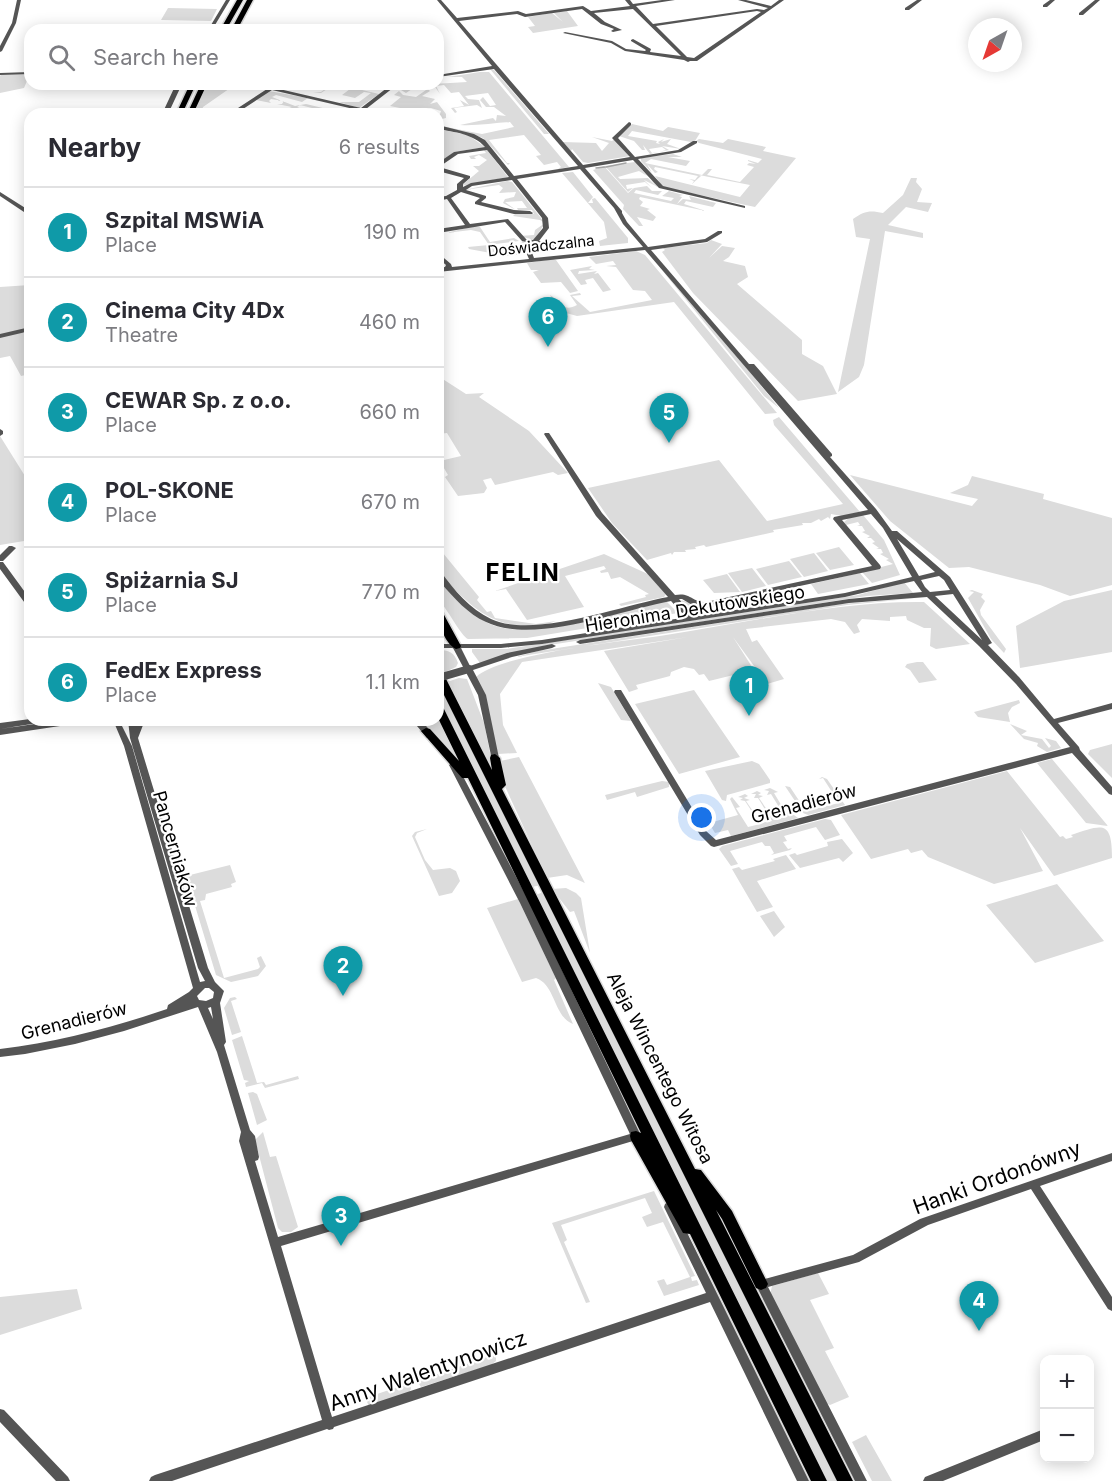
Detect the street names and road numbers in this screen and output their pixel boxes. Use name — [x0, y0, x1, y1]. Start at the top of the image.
street label: Doświadczalna — [487, 230, 595, 261]
street label: Hieronima Dekutowskiego — [583, 581, 806, 636]
street label: Grenadierów — [749, 779, 859, 828]
street label: Pancerniaków — [149, 788, 202, 910]
street label: Aleja Wincentego Witosa — [603, 968, 718, 1167]
street label: Grenadierów — [19, 997, 129, 1044]
street label: Hanki Ordonówny — [909, 1135, 1084, 1220]
street label: Anny Walentynowicz — [326, 1325, 530, 1416]

